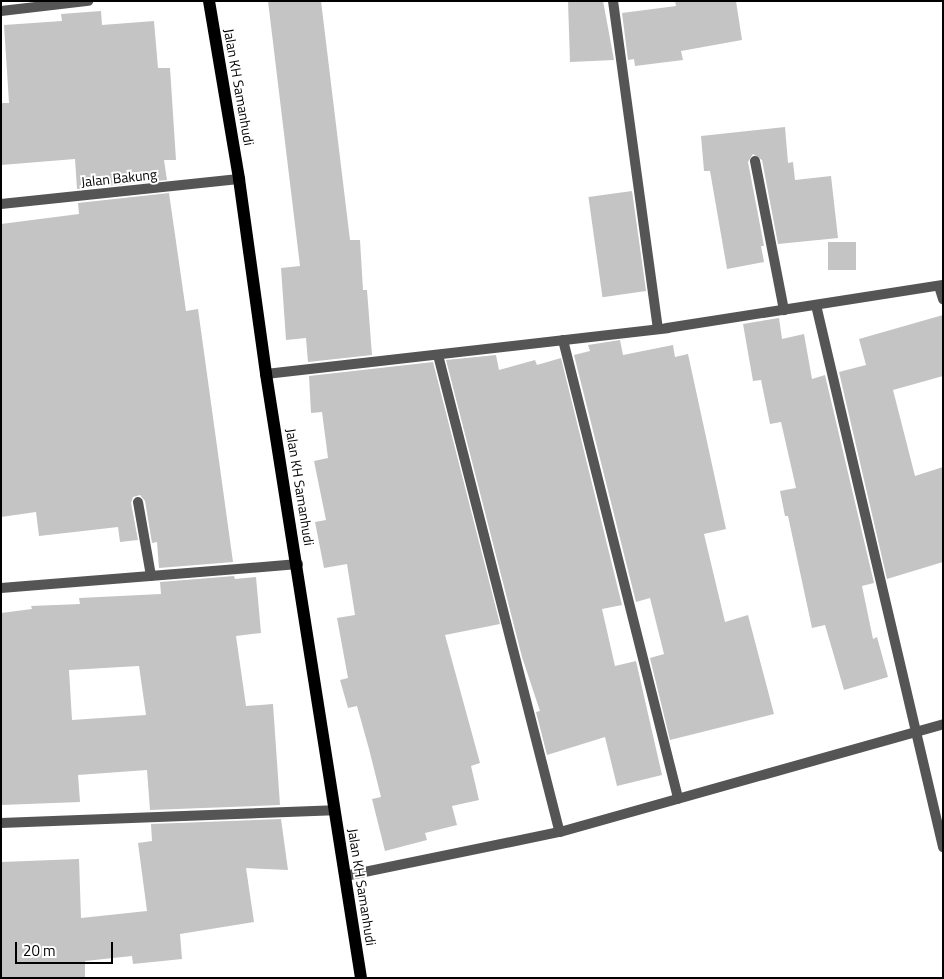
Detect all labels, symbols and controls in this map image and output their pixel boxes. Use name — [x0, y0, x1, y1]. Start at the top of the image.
street label: Jalan KH Samanhudi — [220, 27, 258, 147]
street label: Jalan Bakung — [80, 166, 158, 190]
street label: Jalan KH Samanhudi — [282, 427, 318, 547]
street label: Jalan KH Samanhudi — [344, 827, 380, 947]
scale bar — [18, 932, 115, 964]
text: 20 m — [23, 939, 56, 962]

